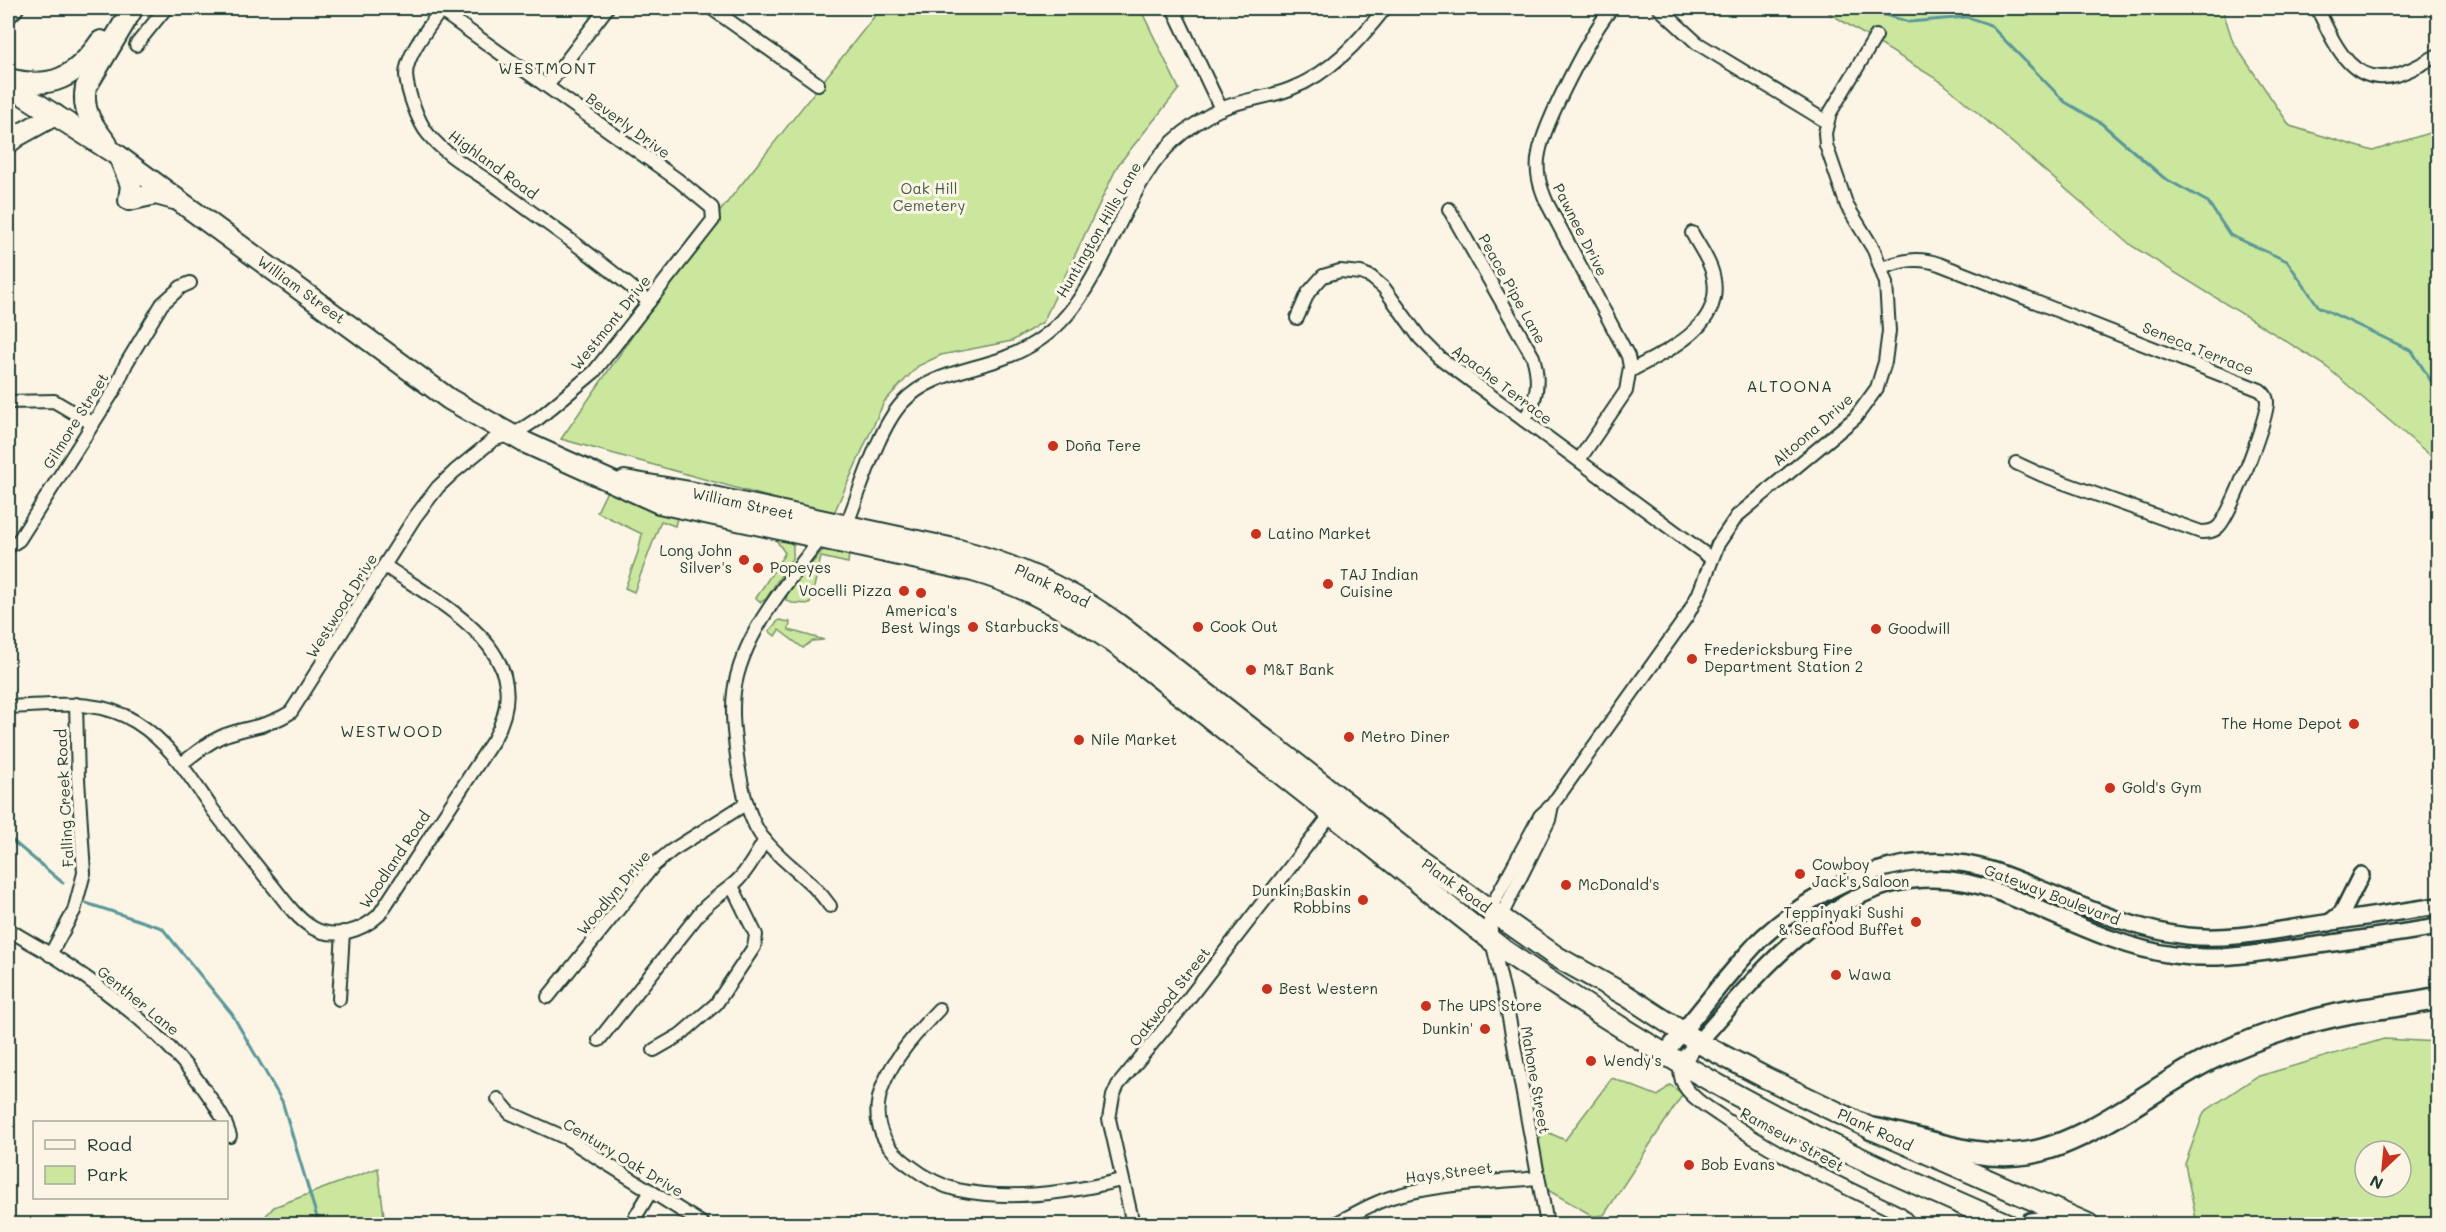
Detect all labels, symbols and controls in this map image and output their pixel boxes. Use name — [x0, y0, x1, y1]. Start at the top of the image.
district label: WESTMONT — [498, 57, 598, 78]
street label: Beverly Drive — [582, 88, 675, 162]
street label: Highland Road — [445, 125, 542, 203]
street label: Huntington Hills Lane — [1051, 158, 1145, 301]
park label: Oak Hill Cemetery — [893, 178, 965, 215]
street label: Pawnee Drive — [1549, 180, 1613, 279]
street label: Peace Pipe Lane — [1474, 230, 1551, 347]
street label: William Street — [254, 251, 349, 328]
street label: Westmont Drive — [566, 271, 655, 374]
street label: Seneca Terrace — [2140, 317, 2257, 380]
street label: Apache Terrace — [1448, 340, 1557, 428]
street label: Gilmore Street — [38, 369, 113, 472]
district label: ALTOONA — [1746, 375, 1834, 396]
street label: Altoona Drive — [1768, 389, 1857, 470]
place label: Doña Tere — [1065, 435, 1141, 455]
marker: Doña Tere — [1046, 439, 1060, 453]
street label: William Street — [690, 482, 796, 524]
place label: Latino Market — [1268, 523, 1371, 543]
marker: Latino Market — [1249, 527, 1263, 541]
place label: Long John Silver's — [660, 540, 732, 577]
street label: Westwood Drive — [301, 549, 381, 662]
marker: Long John Silver's — [737, 553, 751, 567]
place label: Popeyes — [770, 557, 831, 577]
street label: Plank Road — [1012, 558, 1093, 612]
marker: Popeyes — [751, 561, 765, 575]
place label: TAJ Indian Cuisine — [1340, 564, 1418, 601]
marker: TAJ Indian Cuisine — [1321, 577, 1335, 591]
place label: Vocelli Pizza — [799, 580, 892, 600]
marker: Vocelli Pizza — [897, 584, 911, 598]
marker: America's Best Wings — [914, 586, 928, 600]
place label: America's Best Wings — [881, 600, 961, 637]
place label: Starbucks — [985, 616, 1059, 636]
place label: Cook Out — [1210, 616, 1278, 636]
place label: Goodwill — [1888, 618, 1950, 638]
marker: Starbucks — [966, 620, 980, 634]
marker: Cook Out — [1191, 620, 1205, 634]
marker: Goodwill — [1869, 622, 1883, 636]
place label: Fredericksburg Fire Department Station 2 — [1704, 639, 1863, 676]
marker: Fredericksburg Fire Department Station 2 — [1685, 652, 1699, 666]
place label: M&T Bank — [1263, 659, 1334, 679]
marker: M&T Bank — [1244, 663, 1258, 677]
place label: The Home Depot — [2221, 713, 2342, 733]
marker: The Home Depot — [2347, 717, 2361, 731]
district label: WESTWOOD — [340, 720, 444, 741]
place label: Metro Diner — [1361, 726, 1450, 746]
street label: Falling Creek Road — [50, 728, 78, 868]
place label: Nile Market — [1091, 729, 1177, 749]
marker: Metro Diner — [1342, 730, 1356, 744]
marker: Nile Market — [1072, 733, 1086, 747]
place label: Gold's Gym — [2122, 777, 2202, 797]
marker: Gold's Gym — [2103, 781, 2117, 795]
street label: Woodland Road — [354, 807, 434, 912]
street label: Woodlyn Drive — [572, 846, 655, 939]
street label: Plank Road — [1418, 853, 1495, 917]
place label: Cowboy Jack's Saloon — [1812, 854, 1909, 891]
street label: Gateway Boulevard — [1982, 859, 2123, 929]
marker: Cowboy Jack's Saloon — [1793, 867, 1807, 881]
place label: McDonald's — [1578, 874, 1660, 894]
marker: McDonald's — [1559, 878, 1573, 892]
place label: Dunkin;Baskin Robbins — [1252, 880, 1351, 917]
marker: Dunkin;Baskin Robbins — [1356, 893, 1370, 907]
place label: Teppinyaki Sushi & Seafood Buffet — [1778, 902, 1904, 939]
marker: Teppinyaki Sushi & Seafood Buffet — [1909, 915, 1923, 929]
street label: Oakwood Street — [1124, 943, 1214, 1050]
street label: Genther Lane — [93, 961, 184, 1040]
place label: Wawa — [1848, 964, 1892, 984]
marker: Wawa — [1829, 968, 1843, 982]
place label: Best Western — [1279, 978, 1378, 998]
marker: Best Western — [1260, 982, 1274, 996]
place label: The UPS Store — [1438, 995, 1542, 1015]
marker: The UPS Store — [1419, 999, 1433, 1013]
place label: Dunkin' — [1422, 1018, 1473, 1038]
marker: Dunkin' — [1478, 1022, 1492, 1036]
street label: Mahone Street — [1517, 1025, 1555, 1135]
place label: Wendy's — [1603, 1050, 1662, 1070]
marker: Wendy's — [1584, 1054, 1598, 1068]
street label: Ramseur Street — [1737, 1102, 1848, 1176]
street label: Plank Road — [1835, 1103, 1916, 1155]
street label: Century Oak Drive — [560, 1113, 687, 1201]
legend — [33, 1121, 228, 1199]
text: Road — [87, 1132, 132, 1156]
north arrow — [2353, 1139, 2413, 1199]
place label: Bob Evans — [1701, 1154, 1775, 1174]
street label: Hays Street — [1404, 1157, 1494, 1187]
marker: Bob Evans — [1682, 1158, 1696, 1172]
text: Park — [87, 1162, 128, 1186]
text: N — [2366, 1171, 2386, 1195]

